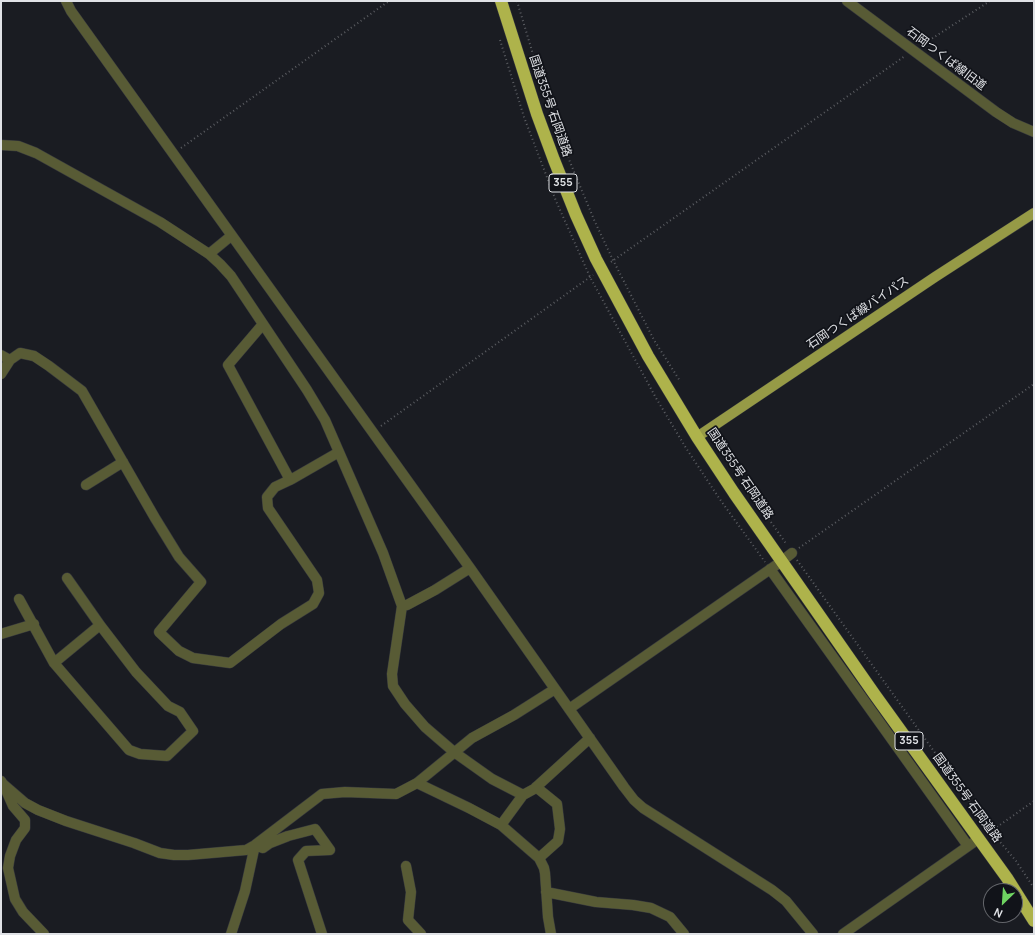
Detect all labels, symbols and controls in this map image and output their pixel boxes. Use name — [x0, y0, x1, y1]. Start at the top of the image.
street label: 石岡つくば線旧道 — [903, 24, 989, 94]
street label: 国道355号 石岡道路 — [526, 53, 574, 159]
road number: 355 — [549, 174, 577, 192]
street label: 石岡つくば線バイパス — [804, 273, 912, 353]
street label: 国道355号 石岡道路 — [704, 426, 776, 522]
road number: 355 — [895, 732, 923, 750]
street label: 国道355号 石岡道路 — [930, 751, 1004, 845]
north arrow — [983, 883, 1023, 923]
text: N — [991, 905, 1005, 922]

